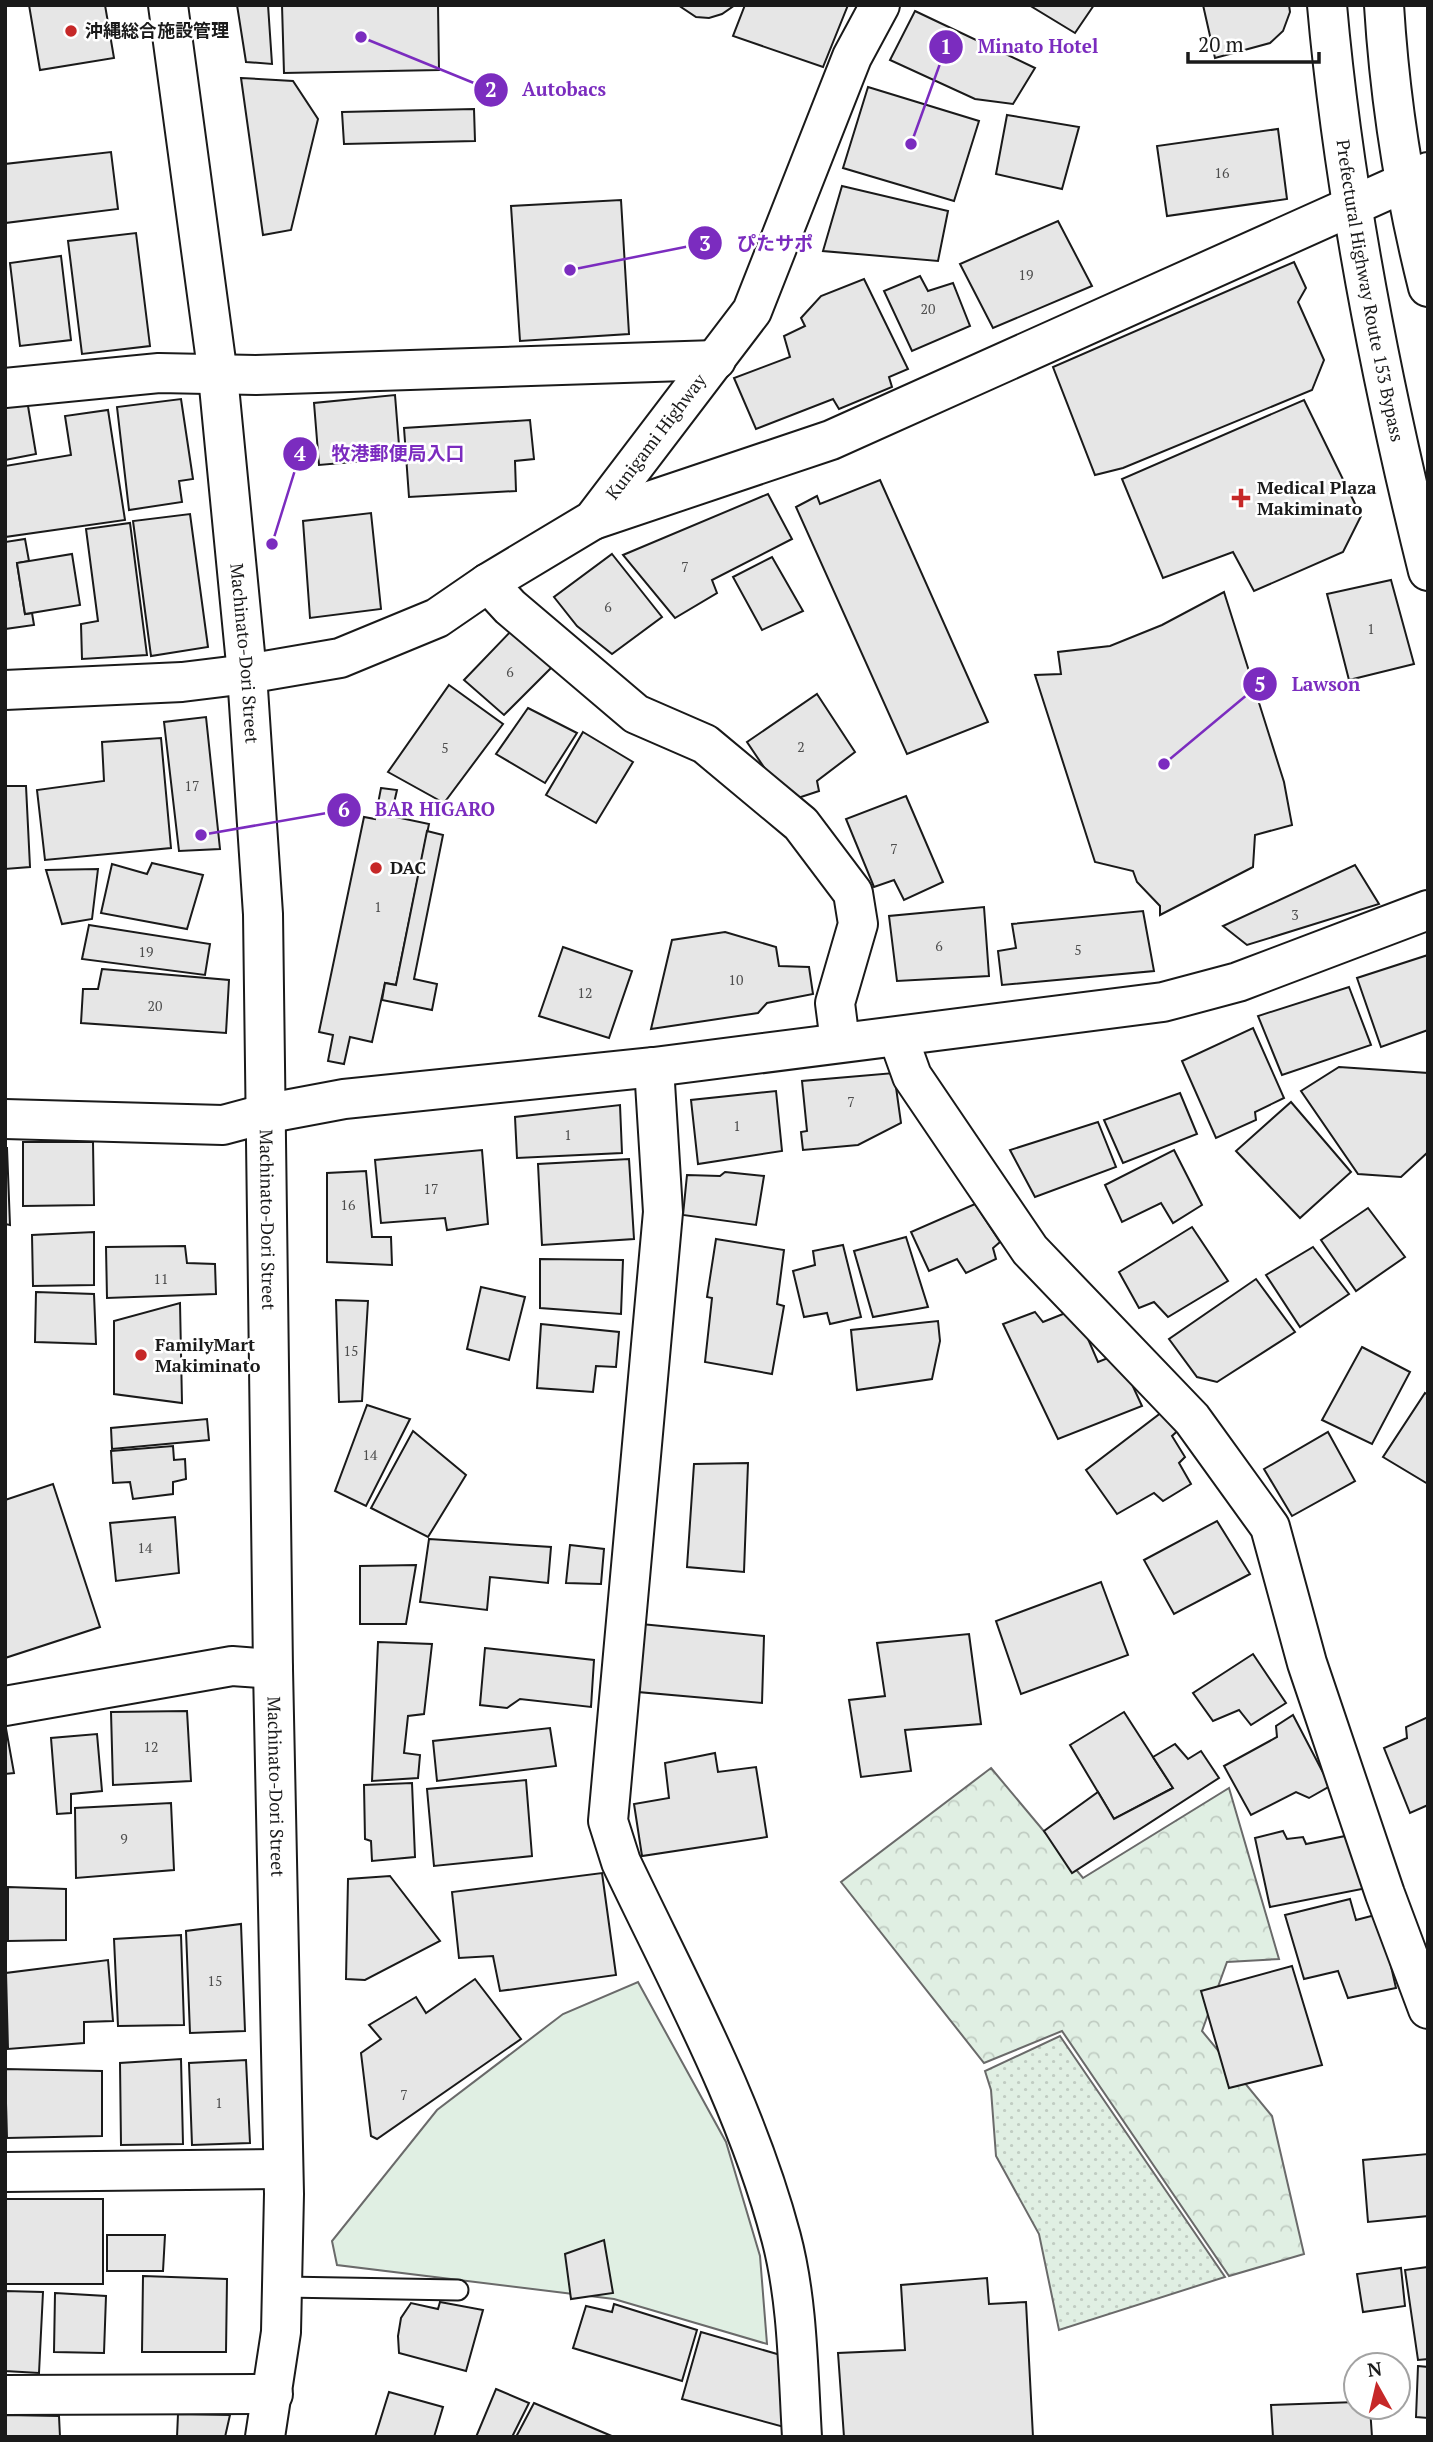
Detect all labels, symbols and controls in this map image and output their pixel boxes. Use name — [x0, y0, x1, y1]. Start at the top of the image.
place label: 沖縄総合施設管理 — [85, 18, 229, 42]
scale bar — [1188, 21, 1319, 65]
marker: 沖縄総合施設管理 — [63, 23, 79, 39]
callout: Minato Hotel — [929, 27, 1112, 67]
text: 20 m — [1198, 30, 1244, 58]
text: 1 — [940, 32, 952, 60]
text: Minato Hotel — [978, 33, 1098, 58]
callout: Autobacs — [473, 70, 620, 110]
text: 2 — [485, 75, 497, 103]
text: Autobacs — [522, 76, 606, 101]
street label: Prefectural Highway Route 153 Bypass — [1331, 138, 1410, 444]
house number: 16 — [1215, 163, 1230, 182]
callout: ぴたサポ — [688, 223, 827, 263]
text: 3 — [699, 229, 711, 257]
text: ぴたサポ — [737, 230, 813, 255]
house number: 19 — [1019, 265, 1033, 284]
house number: 20 — [921, 299, 935, 318]
street label: Kunigami Highway — [600, 368, 712, 504]
callout: 牧港郵便局入口 — [283, 434, 479, 474]
text: 4 — [294, 439, 306, 467]
text: 牧港郵便局入口 — [331, 440, 465, 465]
place label: Medical Plaza Makiminato — [1257, 475, 1377, 520]
marker: Medical Plaza Makiminato — [1231, 488, 1251, 508]
house number: 7 — [681, 557, 689, 576]
street label: Machinato-Dori Street — [225, 562, 265, 744]
house number: 6 — [604, 597, 612, 616]
house number: 1 — [1367, 619, 1375, 638]
house number: 6 — [506, 662, 514, 681]
callout: Lawson — [1242, 664, 1374, 704]
text: 5 — [1254, 670, 1266, 698]
text: Lawson — [1292, 671, 1361, 696]
house number: 2 — [797, 737, 805, 756]
house number: 5 — [441, 738, 449, 757]
house number: 17 — [185, 776, 199, 795]
callout: BAR HIGARO — [326, 790, 510, 830]
text: 6 — [338, 795, 350, 823]
text: BAR HIGARO — [375, 796, 495, 821]
house number: 7 — [890, 839, 898, 858]
place label: DAC — [390, 855, 426, 879]
marker: DAC — [368, 860, 384, 876]
house number: 1 — [374, 897, 382, 916]
house number: 3 — [1291, 905, 1299, 924]
house number: 6 — [935, 936, 943, 955]
house number: 5 — [1074, 940, 1082, 959]
house number: 19 — [139, 942, 153, 961]
house number: 10 — [729, 970, 743, 989]
house number: 12 — [578, 983, 592, 1002]
house number: 20 — [148, 996, 162, 1015]
house number: 7 — [847, 1092, 855, 1111]
house number: 1 — [733, 1116, 741, 1135]
house number: 1 — [564, 1125, 572, 1144]
street label: Machinato-Dori Street — [255, 1129, 281, 1310]
house number: 17 — [424, 1179, 438, 1198]
house number: 16 — [341, 1195, 356, 1214]
house number: 11 — [154, 1269, 168, 1288]
place label: FamilyMart Makiminato — [155, 1332, 261, 1377]
house number: 15 — [344, 1341, 358, 1360]
marker: FamilyMart Makiminato — [133, 1347, 149, 1363]
house number: 14 — [363, 1445, 378, 1464]
house number: 14 — [138, 1538, 153, 1557]
street label: Machinato-Dori Street — [263, 1696, 290, 1877]
house number: 12 — [144, 1737, 158, 1756]
house number: 9 — [120, 1829, 128, 1848]
house number: 15 — [208, 1971, 222, 1990]
house number: 7 — [400, 2085, 408, 2104]
house number: 1 — [215, 2093, 223, 2112]
north arrow — [1342, 2351, 1412, 2421]
text: N — [1366, 2355, 1384, 2382]

